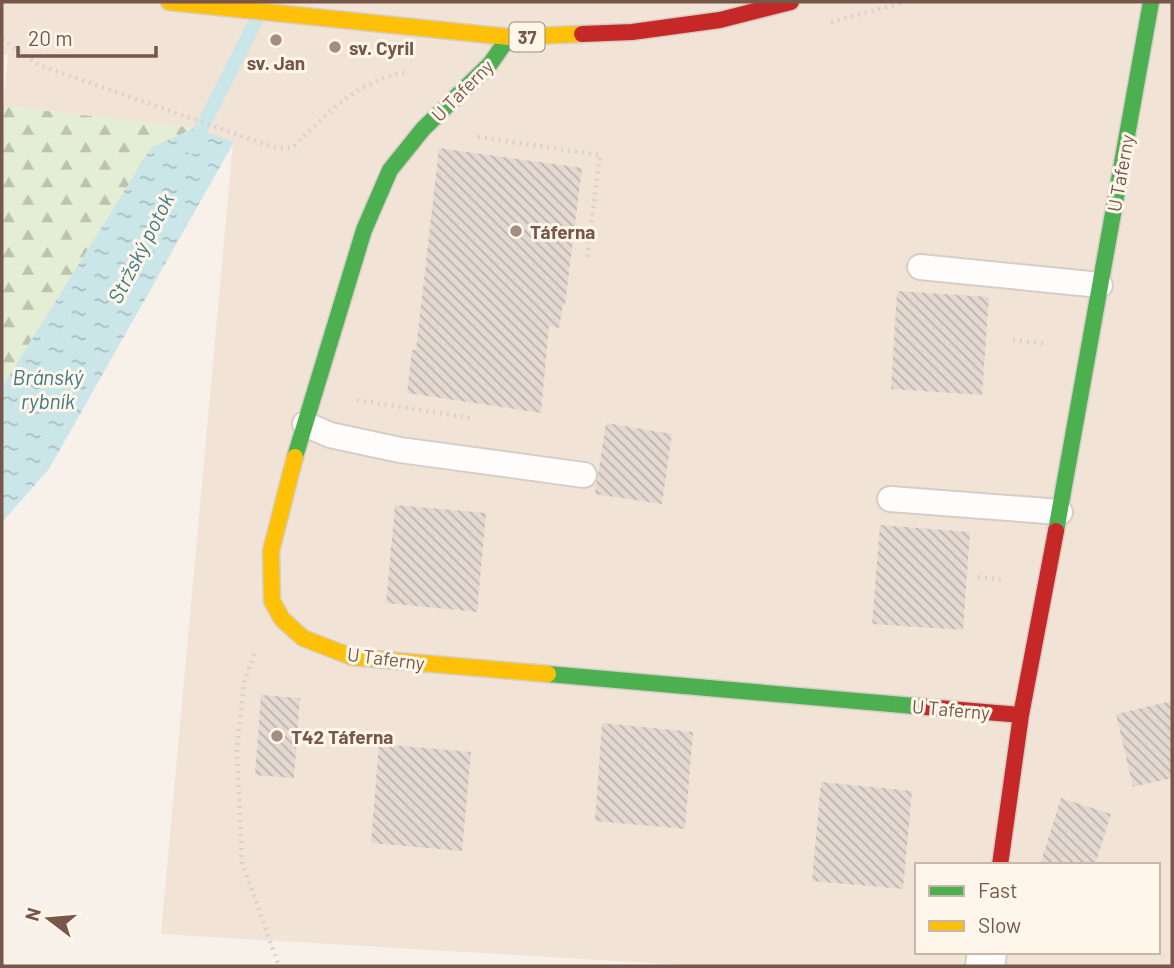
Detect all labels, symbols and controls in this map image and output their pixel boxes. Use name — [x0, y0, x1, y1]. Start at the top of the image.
scale bar — [18, 14, 156, 58]
road number: 37 — [510, 22, 544, 52]
text: 20 m — [28, 25, 73, 50]
marker: sv. Jan — [268, 32, 284, 48]
place label: sv. Cyril — [349, 36, 414, 59]
marker: sv. Cyril — [327, 39, 343, 55]
place label: sv. Jan — [247, 51, 305, 74]
street label: U Taferny — [426, 54, 498, 126]
street label: U Taferny — [1102, 132, 1138, 213]
water label: Stržský potok — [102, 188, 179, 307]
place label: Táferna — [530, 220, 595, 243]
marker: Táferna — [508, 223, 524, 239]
water label: Bránský rybník — [13, 364, 84, 413]
street label: U Taferny — [346, 642, 426, 674]
street label: U Taferny — [911, 694, 991, 724]
place label: T42 Táferna — [291, 725, 393, 748]
marker: T42 Táferna — [269, 728, 285, 744]
legend — [915, 863, 1160, 954]
text: Fast — [978, 877, 1018, 902]
north arrow — [14, 884, 84, 954]
text: N — [19, 905, 45, 923]
text: Slow — [978, 912, 1021, 937]

